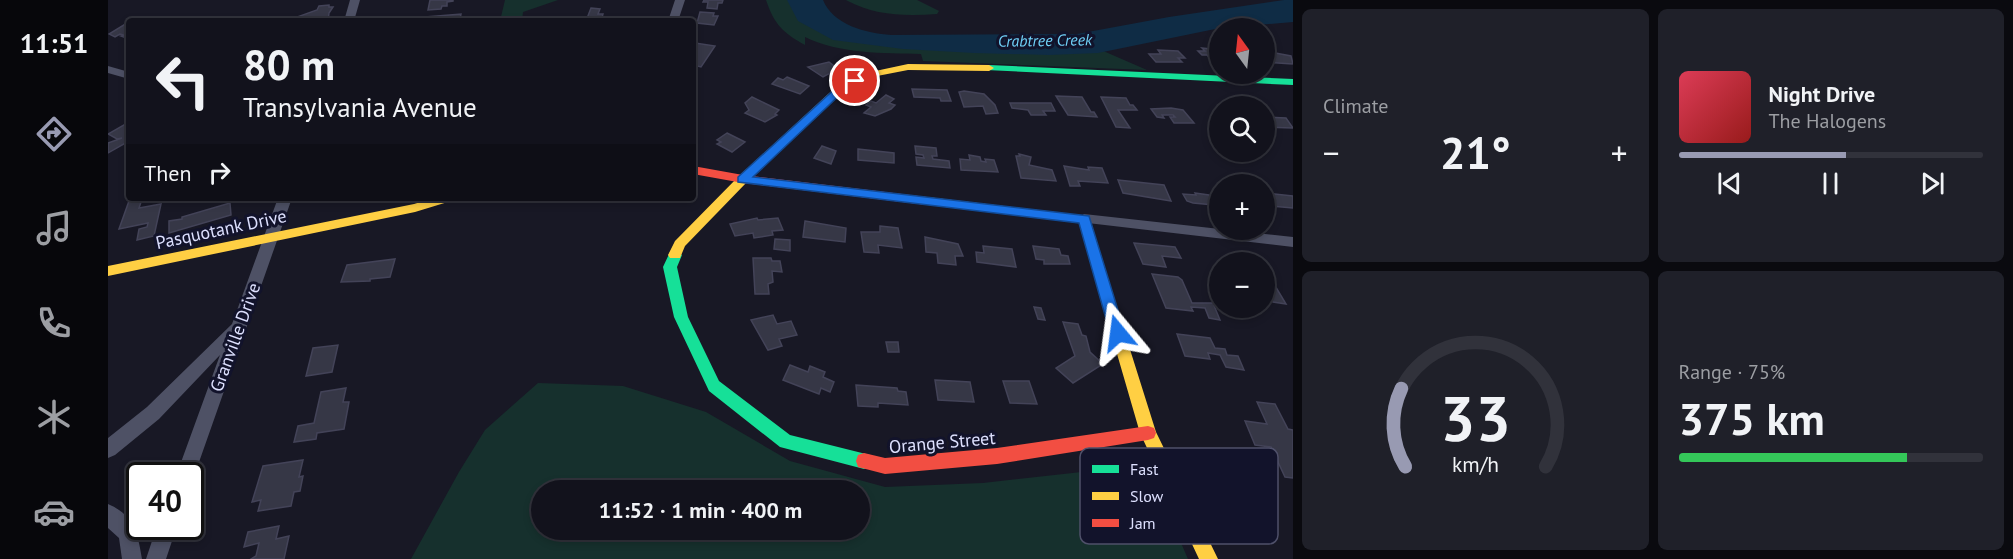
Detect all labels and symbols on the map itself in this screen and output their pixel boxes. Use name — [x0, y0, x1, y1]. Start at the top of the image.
north arrow — [1209, 18, 1275, 84]
water label: Crabtree Creek — [998, 29, 1093, 51]
pin — [829, 55, 880, 106]
street label: Pasquotank Drive — [154, 204, 288, 254]
street label: Granville Drive — [205, 279, 265, 395]
position arrow — [1086, 301, 1150, 365]
street label: Orange Street — [888, 426, 996, 458]
legend — [1080, 448, 1278, 544]
text: Fast — [1130, 459, 1159, 479]
speed limit sign: 40 — [126, 462, 204, 540]
text: Slow — [1130, 486, 1164, 506]
text: Jam — [1129, 513, 1156, 533]

